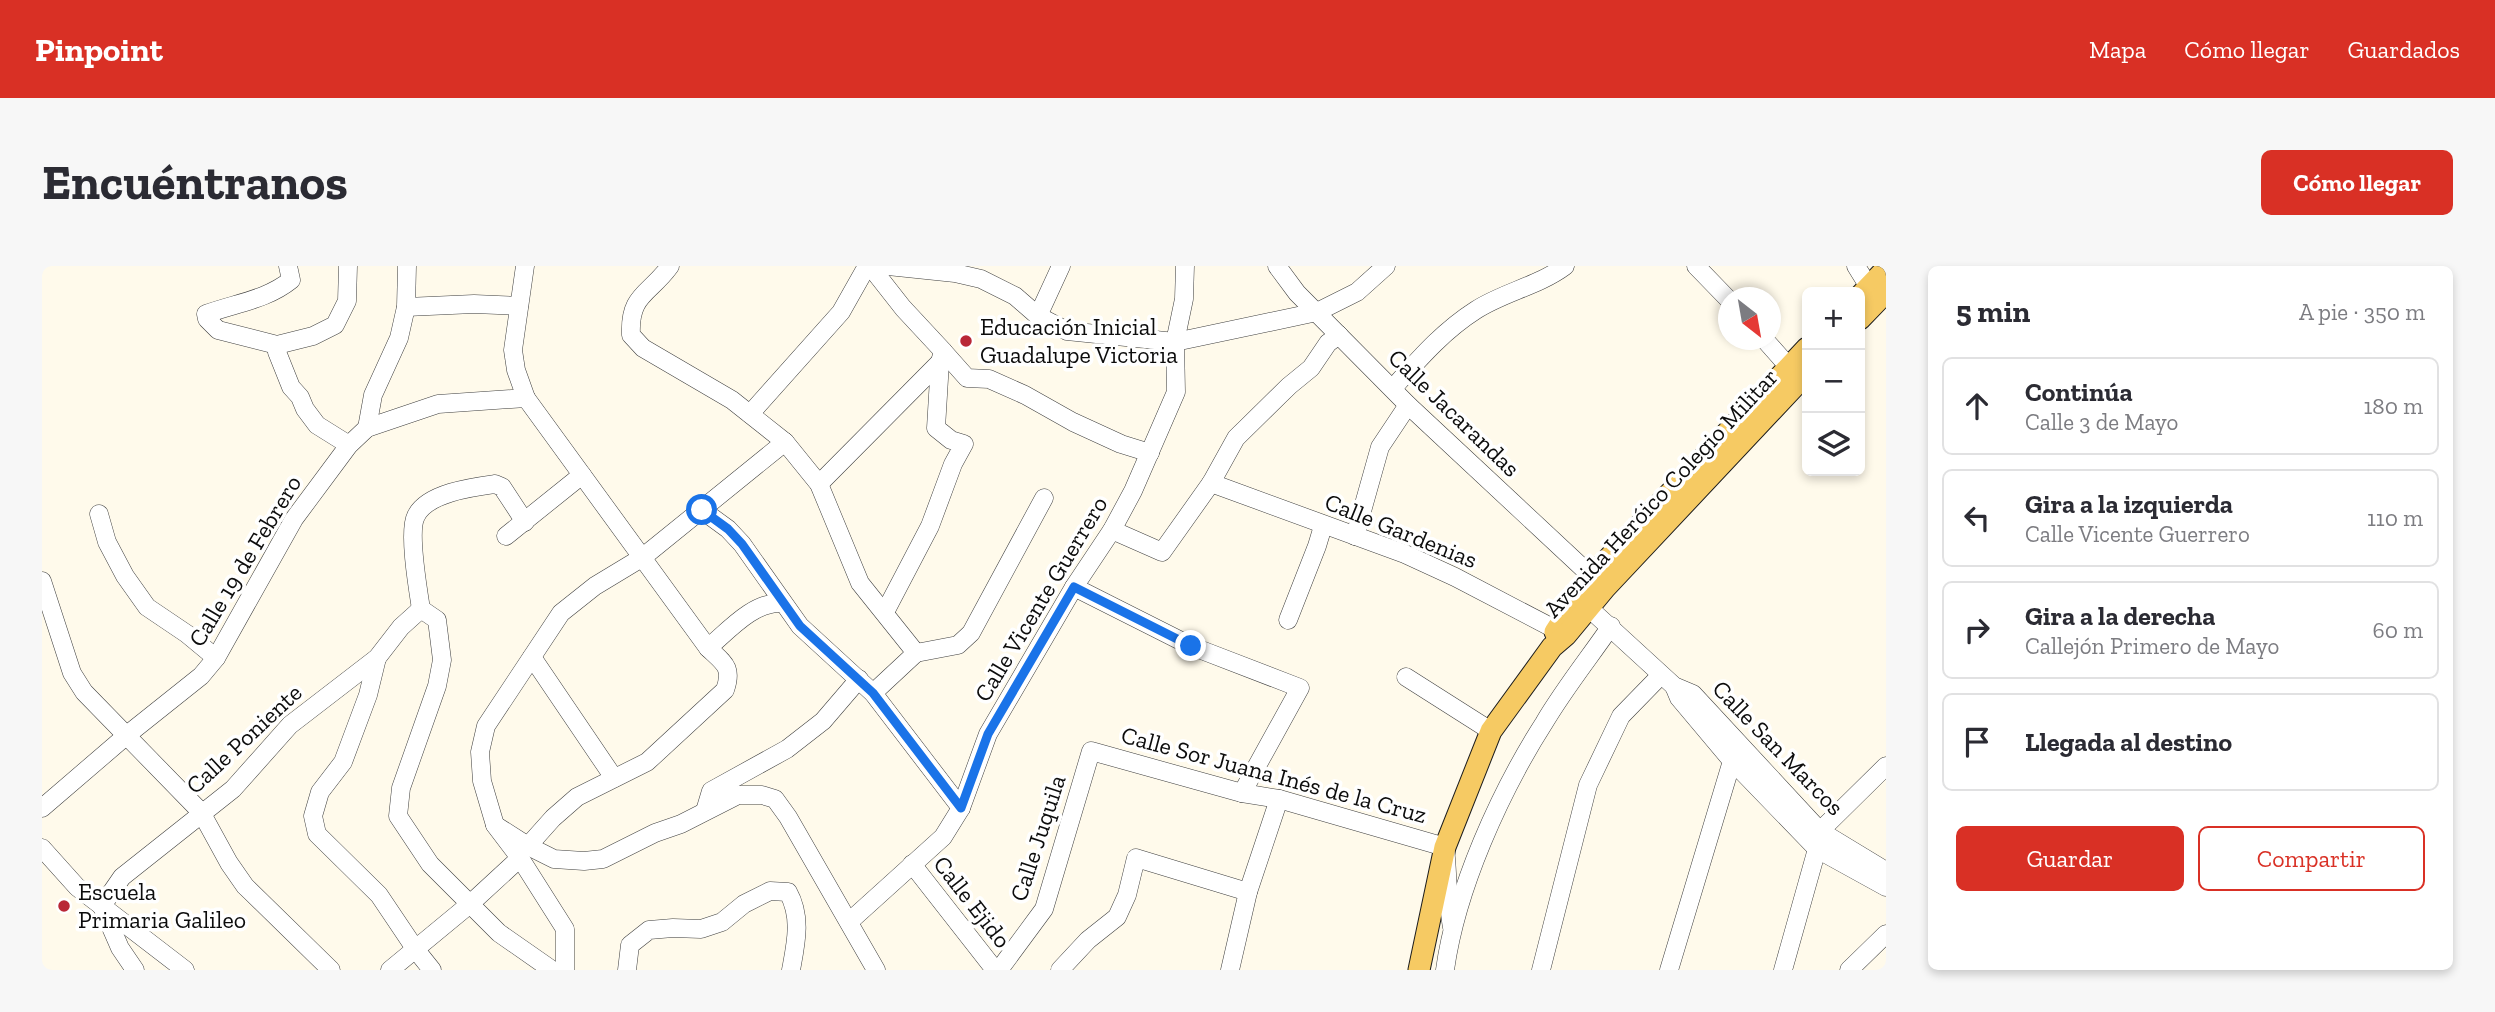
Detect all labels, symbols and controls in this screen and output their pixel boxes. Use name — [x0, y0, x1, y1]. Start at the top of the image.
text: Pinpoint — [35, 30, 163, 69]
text: Mapa — [2089, 35, 2146, 64]
text: Cómo llegar — [2184, 35, 2310, 64]
text: Guardados — [2348, 35, 2460, 64]
button: Cómo llegar — [2261, 150, 2453, 215]
text: Encuéntranos — [42, 153, 348, 212]
north arrow — [1718, 287, 1781, 350]
map controls — [1802, 287, 1865, 476]
button: + — [1802, 287, 1865, 350]
text: 5 min — [1956, 294, 2030, 330]
text: A pie · 350 m — [2299, 298, 2425, 326]
place label: Educación Inicial Guadalupe Victoria — [980, 312, 1178, 369]
marker: Educación Inicial Guadalupe Victoria — [958, 333, 974, 349]
street label: Calle Jacarandas — [1383, 343, 1526, 483]
button: − — [1802, 350, 1865, 413]
street label: Avenida Heróico Colegio Militar — [1538, 362, 1784, 623]
text: Continúa — [2025, 376, 2133, 408]
icon: ahead — [1958, 387, 1996, 425]
text: 180 m — [2363, 392, 2423, 420]
text: Calle 3 de Mayo — [2025, 408, 2178, 436]
button: layers — [1802, 413, 1865, 476]
street label: Calle 19 de Febrero — [182, 470, 307, 652]
street label: Calle Gardenias — [1321, 487, 1482, 574]
text: Gira a la izquierda — [2025, 488, 2233, 520]
street label: Calle Vicente Guerrero — [968, 491, 1113, 707]
route start — [686, 494, 717, 525]
icon: left — [1958, 499, 1996, 537]
text: 110 m — [2367, 504, 2423, 532]
text: Calle Vicente Guerrero — [2025, 520, 2250, 548]
text: Gira a la derecha — [2025, 600, 2215, 632]
icon: right — [1958, 611, 1996, 649]
text: 60 m — [2372, 616, 2423, 644]
route end — [1175, 630, 1206, 661]
text: Callejón Primero de Mayo — [2025, 632, 2279, 660]
street label: Calle San Marcos — [1707, 674, 1850, 821]
street label: Calle Poniente — [180, 678, 308, 800]
street label: Calle Sor Juana Inés de la Cruz — [1118, 720, 1430, 829]
icon: arrive — [1958, 723, 1996, 761]
text: Llegada al destino — [2025, 726, 2232, 758]
street label: Calle Juquila — [1003, 771, 1072, 905]
button: Guardar — [1956, 826, 2184, 891]
button: Compartir — [2198, 826, 2425, 891]
street label: Calle Ejido — [927, 850, 1017, 954]
place label: Escuela Primaria Galileo — [78, 877, 246, 934]
marker: Escuela Primaria Galileo — [56, 898, 72, 914]

